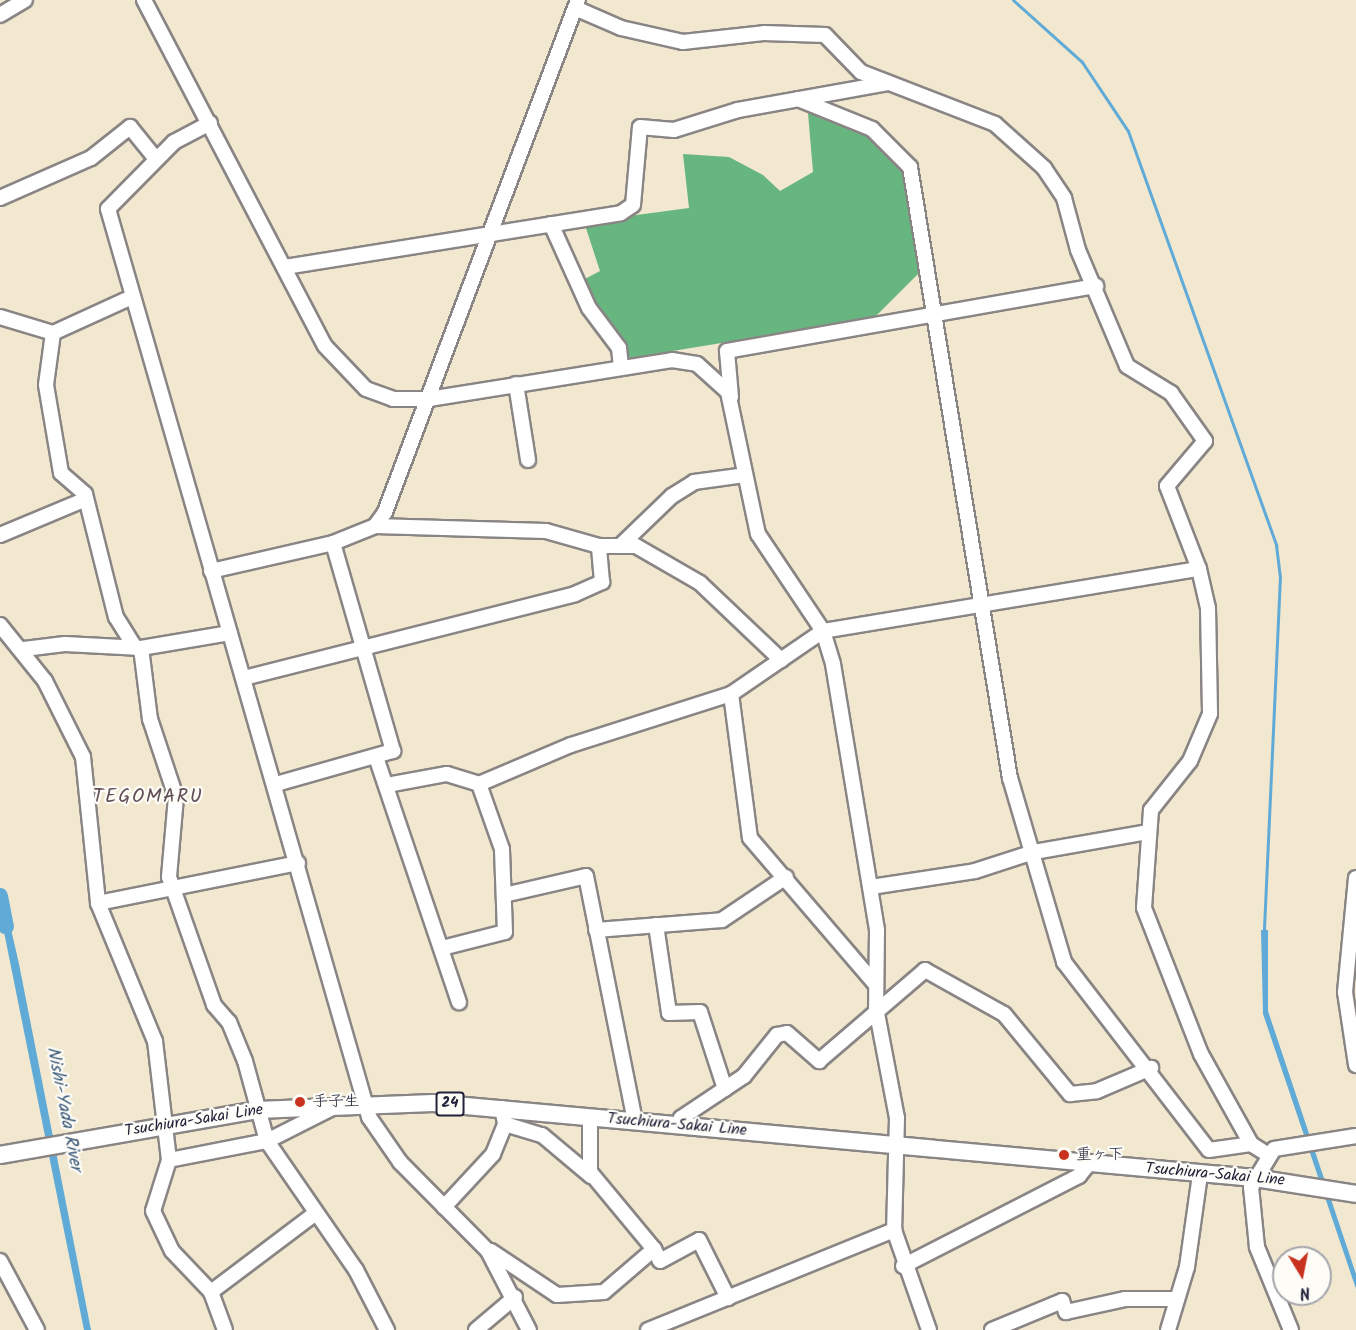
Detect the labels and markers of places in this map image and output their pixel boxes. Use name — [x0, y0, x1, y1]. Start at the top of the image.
place label: 手子生 — [312, 1092, 360, 1112]
marker: 手子生 — [293, 1095, 307, 1109]
place label: 重ヶ下 — [1076, 1145, 1124, 1165]
marker: 重ヶ下 — [1057, 1148, 1071, 1162]

